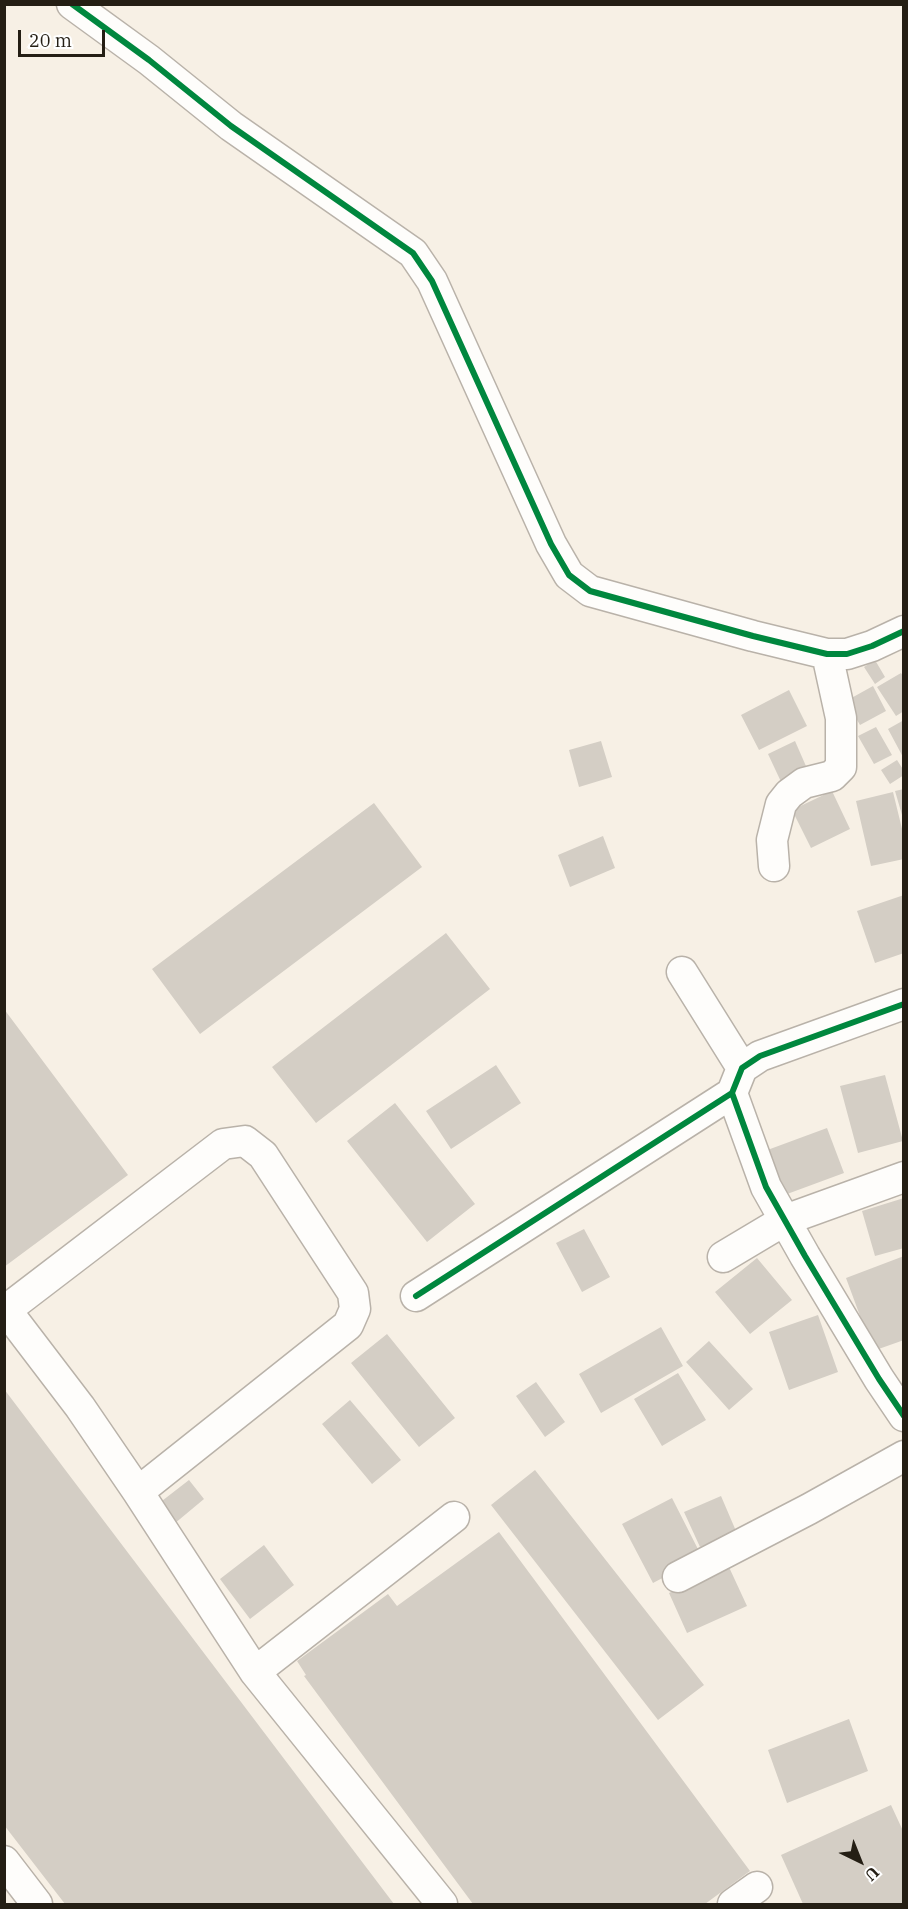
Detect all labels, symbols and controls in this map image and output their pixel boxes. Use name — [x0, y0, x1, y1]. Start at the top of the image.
scale bar — [21, 18, 108, 56]
text: 20 m — [29, 29, 72, 52]
north arrow — [830, 1831, 890, 1891]
text: U — [861, 1863, 884, 1886]

